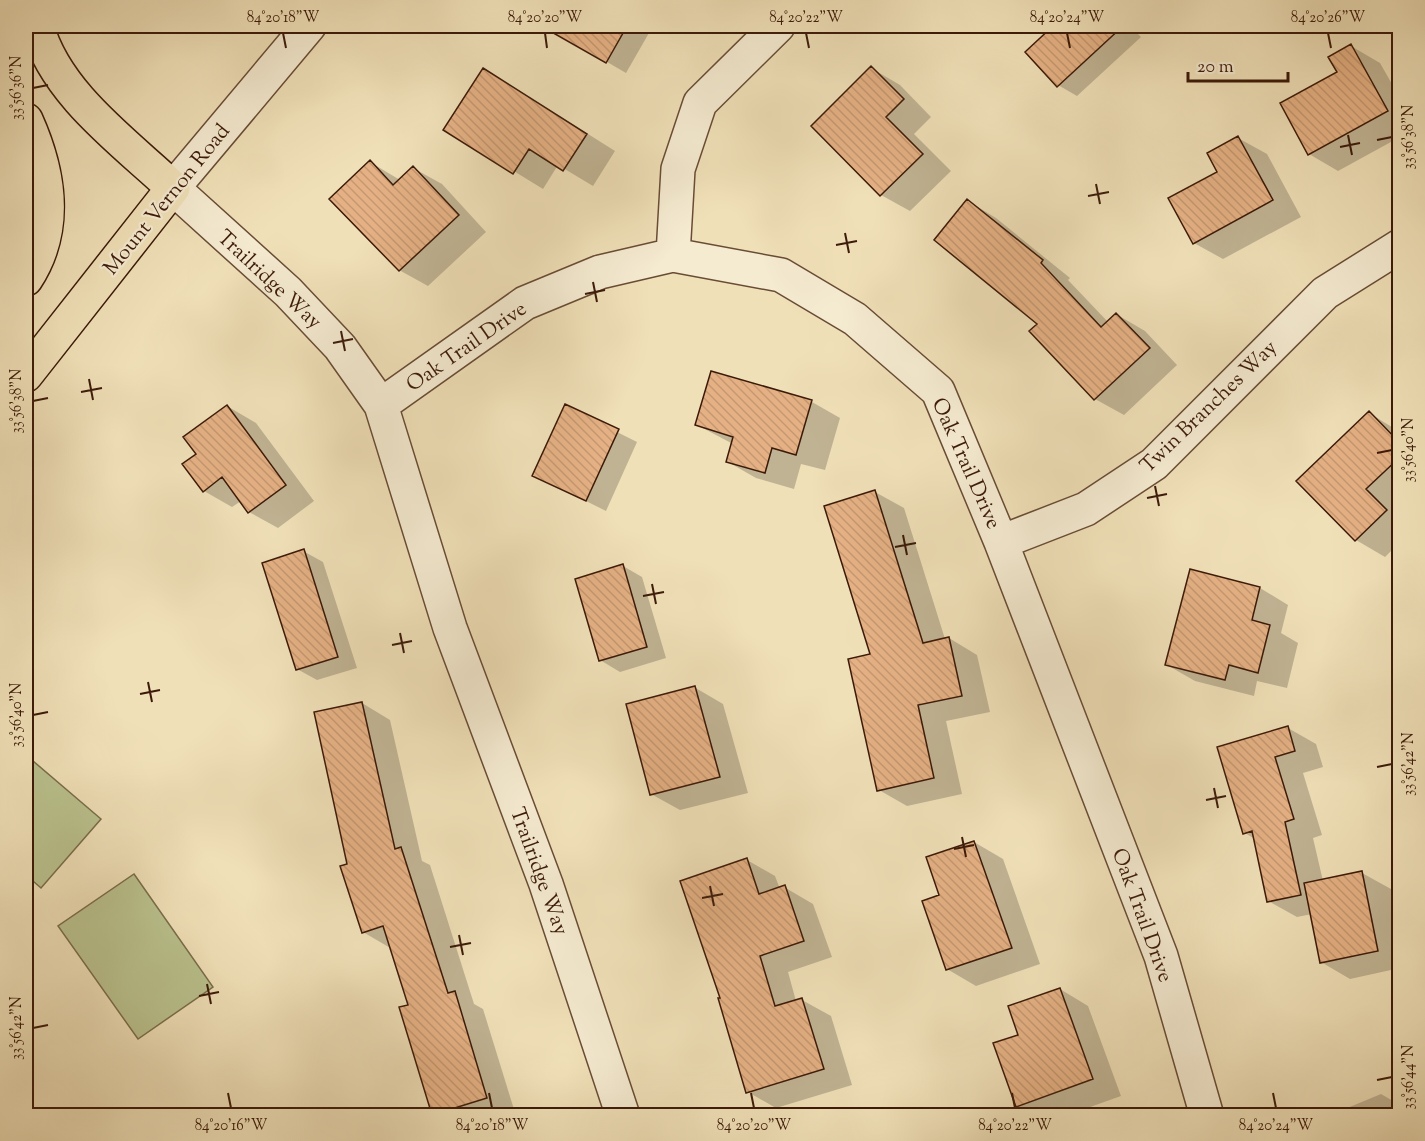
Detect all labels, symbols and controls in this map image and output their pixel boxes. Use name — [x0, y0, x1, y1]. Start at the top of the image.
text: 84°20'18"W — [247, 8, 320, 29]
text: 84°20'20"W — [508, 8, 583, 29]
text: 84°20'22"W — [769, 8, 843, 29]
text: 84°20'24"W — [1030, 8, 1105, 29]
text: 84°20'26"W — [1291, 8, 1366, 29]
scale bar — [1188, 45, 1288, 83]
text: 20 m — [1197, 55, 1234, 81]
text: 33°56'36"N — [7, 56, 28, 120]
text: 33°56'38"N — [1399, 105, 1420, 169]
street label: Mount Vernon Road — [97, 118, 238, 282]
street label: Trailridge Way — [209, 224, 328, 337]
street label: Oak Trail Drive — [401, 295, 533, 400]
street label: Twin Branches Way — [1134, 334, 1285, 481]
text: 33°56'38"N — [7, 369, 28, 433]
street label: Oak Trail Drive — [923, 393, 1008, 534]
text: 33°56'40"N — [1399, 418, 1420, 482]
text: 33°56'40"N — [7, 683, 28, 747]
text: 33°56'42"N — [1399, 732, 1420, 796]
street label: Trailridge Way — [501, 804, 575, 940]
street label: Oak Trail Drive — [1103, 844, 1179, 987]
text: 33°56'42"N — [7, 996, 28, 1060]
text: 33°56'44"N — [1399, 1045, 1420, 1109]
text: 84°20'16"W — [195, 1116, 268, 1137]
text: 84°20'18"W — [456, 1116, 529, 1137]
text: 84°20'20"W — [717, 1116, 792, 1137]
text: 84°20'22"W — [978, 1116, 1052, 1137]
text: 84°20'24"W — [1239, 1116, 1314, 1137]

